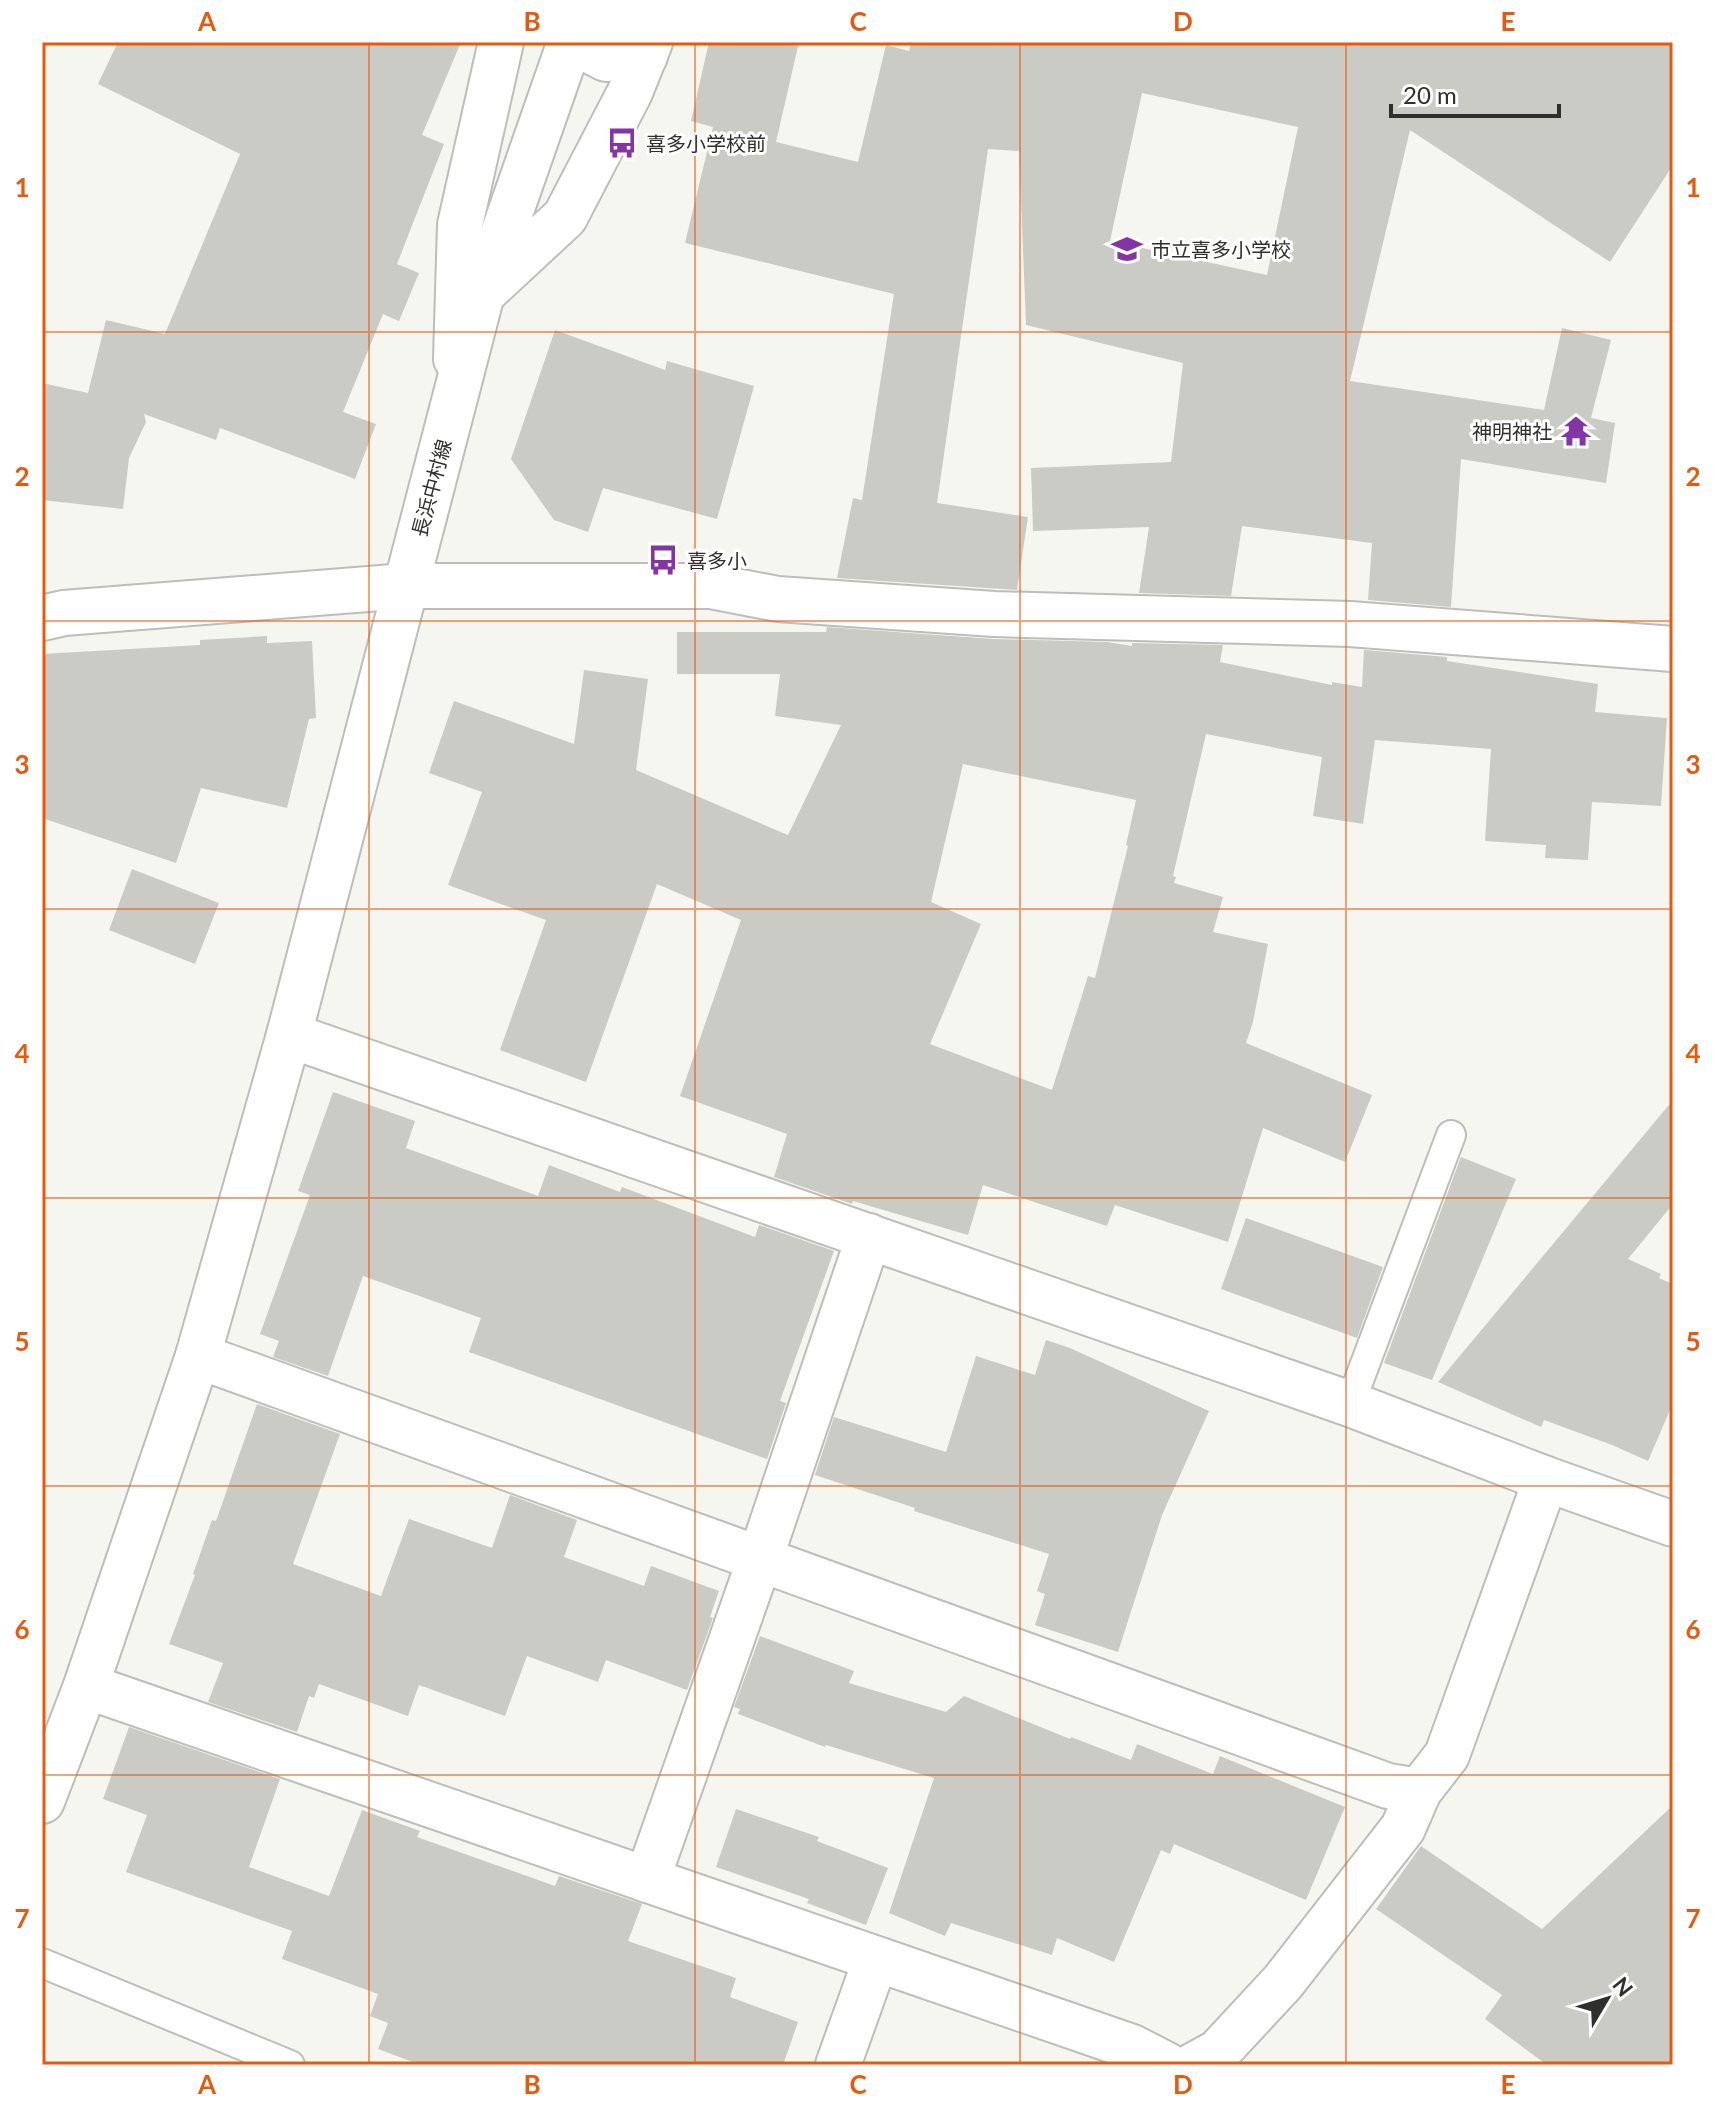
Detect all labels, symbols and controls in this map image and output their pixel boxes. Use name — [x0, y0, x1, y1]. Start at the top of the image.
text: A — [197, 5, 217, 37]
text: B — [523, 5, 541, 37]
text: C — [849, 5, 867, 37]
text: D — [1173, 5, 1193, 37]
text: E — [1501, 5, 1515, 37]
scale bar — [1391, 68, 1559, 118]
text: 20 m — [1403, 80, 1457, 109]
bus stop icon: 喜多小学校前 — [605, 126, 639, 160]
place label: 喜多小学校前 — [646, 131, 766, 155]
text: 1 — [14, 171, 30, 203]
text: 1 — [1685, 171, 1701, 203]
school or university icon: 市立喜多小学校 — [1110, 232, 1144, 266]
place label: 市立喜多小学校 — [1151, 237, 1291, 261]
temple icon: 神明神社 — [1559, 414, 1593, 448]
place label: 神明神社 — [1472, 419, 1552, 443]
street label: 長浜中村線 — [406, 437, 456, 539]
text: 2 — [14, 460, 30, 492]
text: 2 — [1685, 460, 1701, 492]
bus stop icon: 喜多小 — [646, 543, 680, 577]
place label: 喜多小 — [687, 548, 747, 572]
text: 3 — [14, 748, 30, 780]
text: 3 — [1685, 748, 1701, 780]
text: 4 — [14, 1037, 30, 1069]
text: 4 — [1685, 1037, 1701, 1069]
text: 5 — [14, 1325, 30, 1357]
text: 5 — [1685, 1325, 1701, 1357]
text: 6 — [14, 1613, 30, 1645]
text: 6 — [1685, 1613, 1701, 1645]
text: 7 — [14, 1902, 30, 1934]
text: 7 — [1685, 1902, 1701, 1934]
north arrow — [1567, 1959, 1647, 2039]
text: N — [1607, 1971, 1639, 2001]
text: A — [197, 2068, 217, 2100]
text: B — [523, 2068, 541, 2100]
text: C — [849, 2068, 867, 2100]
text: D — [1173, 2068, 1193, 2100]
text: E — [1501, 2068, 1515, 2100]

